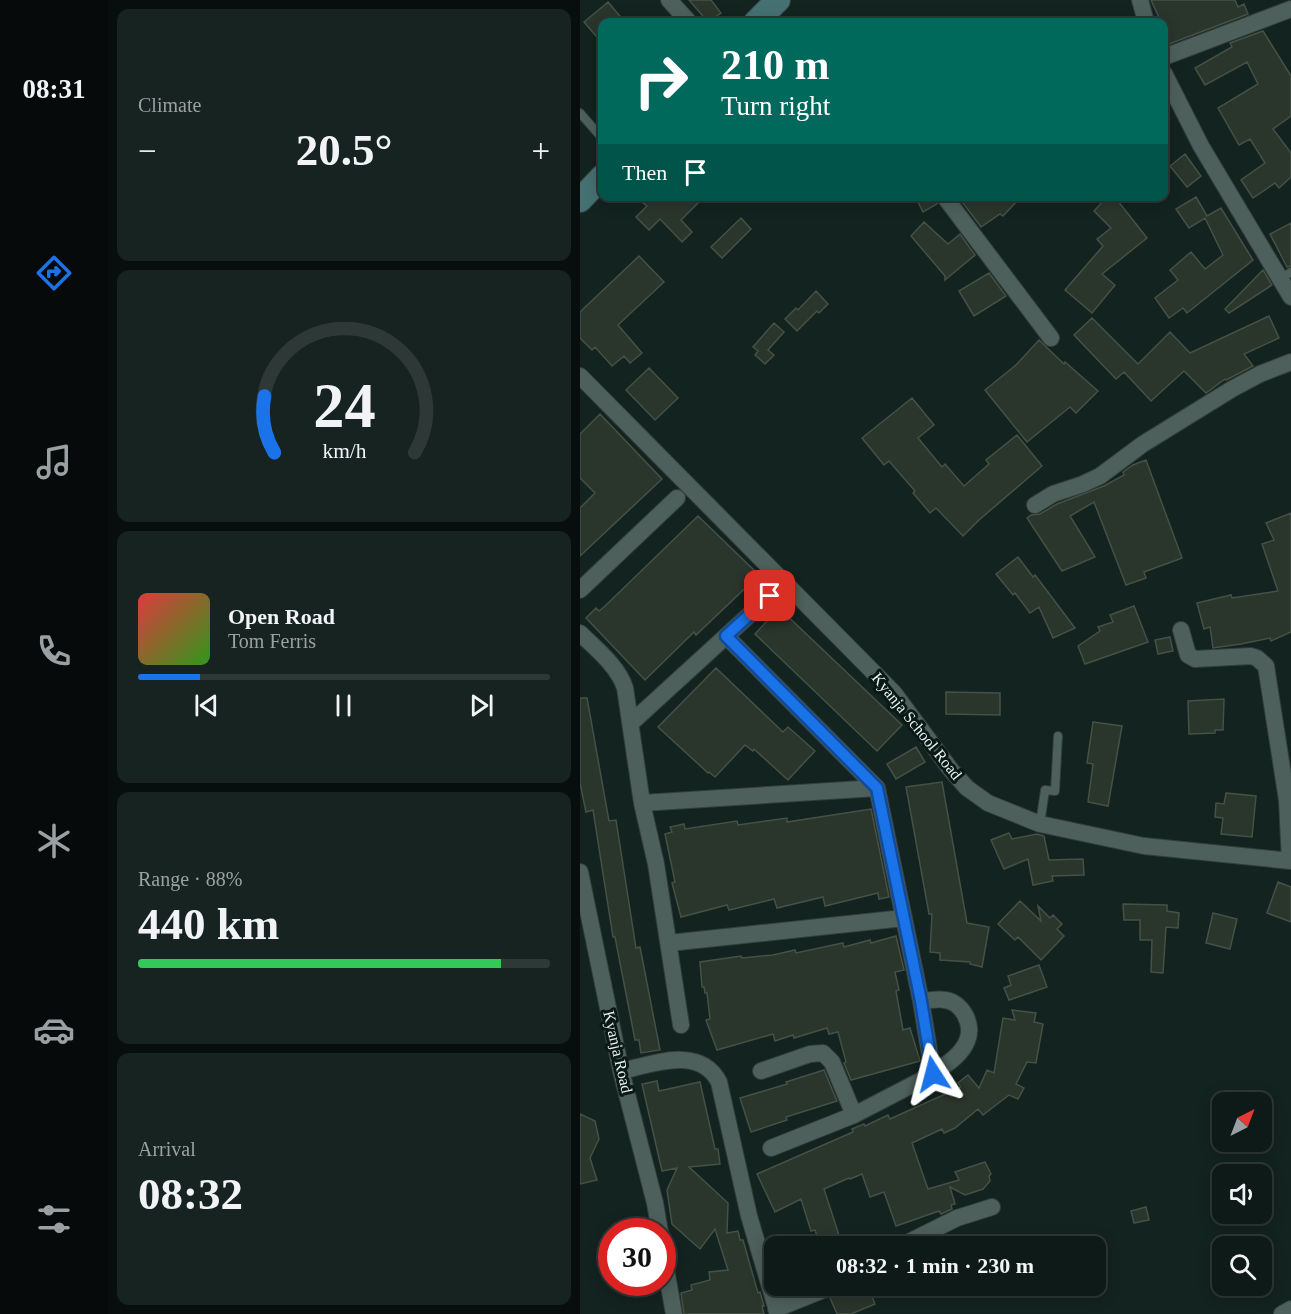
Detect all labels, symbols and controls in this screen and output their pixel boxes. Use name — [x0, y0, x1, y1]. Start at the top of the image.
icon: right — [622, 42, 700, 120]
text: 210 m — [721, 42, 830, 88]
text: 08:31 — [23, 74, 86, 104]
text: Turn right — [721, 91, 830, 121]
text: Climate — [138, 94, 201, 116]
text: 20.5° — [296, 125, 392, 175]
text: − — [138, 133, 157, 169]
text: + — [531, 133, 550, 169]
icon: arrive — [679, 156, 712, 189]
text: Then — [622, 160, 667, 185]
icon: directions — [33, 252, 75, 294]
text: 24 — [313, 371, 375, 440]
text: km/h — [322, 439, 366, 463]
icon: music — [33, 441, 75, 483]
pin — [744, 570, 795, 621]
icon: arrive — [753, 579, 786, 612]
text: Open Road — [228, 604, 335, 629]
icon: phone — [33, 630, 75, 672]
text: Tom Ferris — [228, 630, 316, 652]
street label: Kyanja School Road — [868, 669, 965, 783]
icon: previous — [190, 689, 223, 722]
icon: pause — [327, 689, 360, 722]
icon: next — [465, 689, 498, 722]
icon: climate — [33, 820, 75, 862]
text: Range · 88% — [138, 868, 242, 890]
text: 440 km — [138, 899, 279, 949]
icon: car — [33, 1009, 75, 1051]
street label: Kyanja Road — [599, 1009, 636, 1095]
position arrow — [901, 1042, 965, 1106]
north arrow — [1212, 1092, 1272, 1152]
map controls — [1212, 1092, 1272, 1296]
text: Arrival — [138, 1138, 196, 1160]
button: sound — [1212, 1164, 1272, 1224]
text: 08:32 — [138, 1169, 243, 1219]
icon: filters — [33, 1198, 75, 1240]
speed limit sign: 30 — [598, 1218, 676, 1296]
button: search — [1212, 1236, 1272, 1296]
text: 08:32 · 1 min · 230 m — [836, 1253, 1034, 1278]

